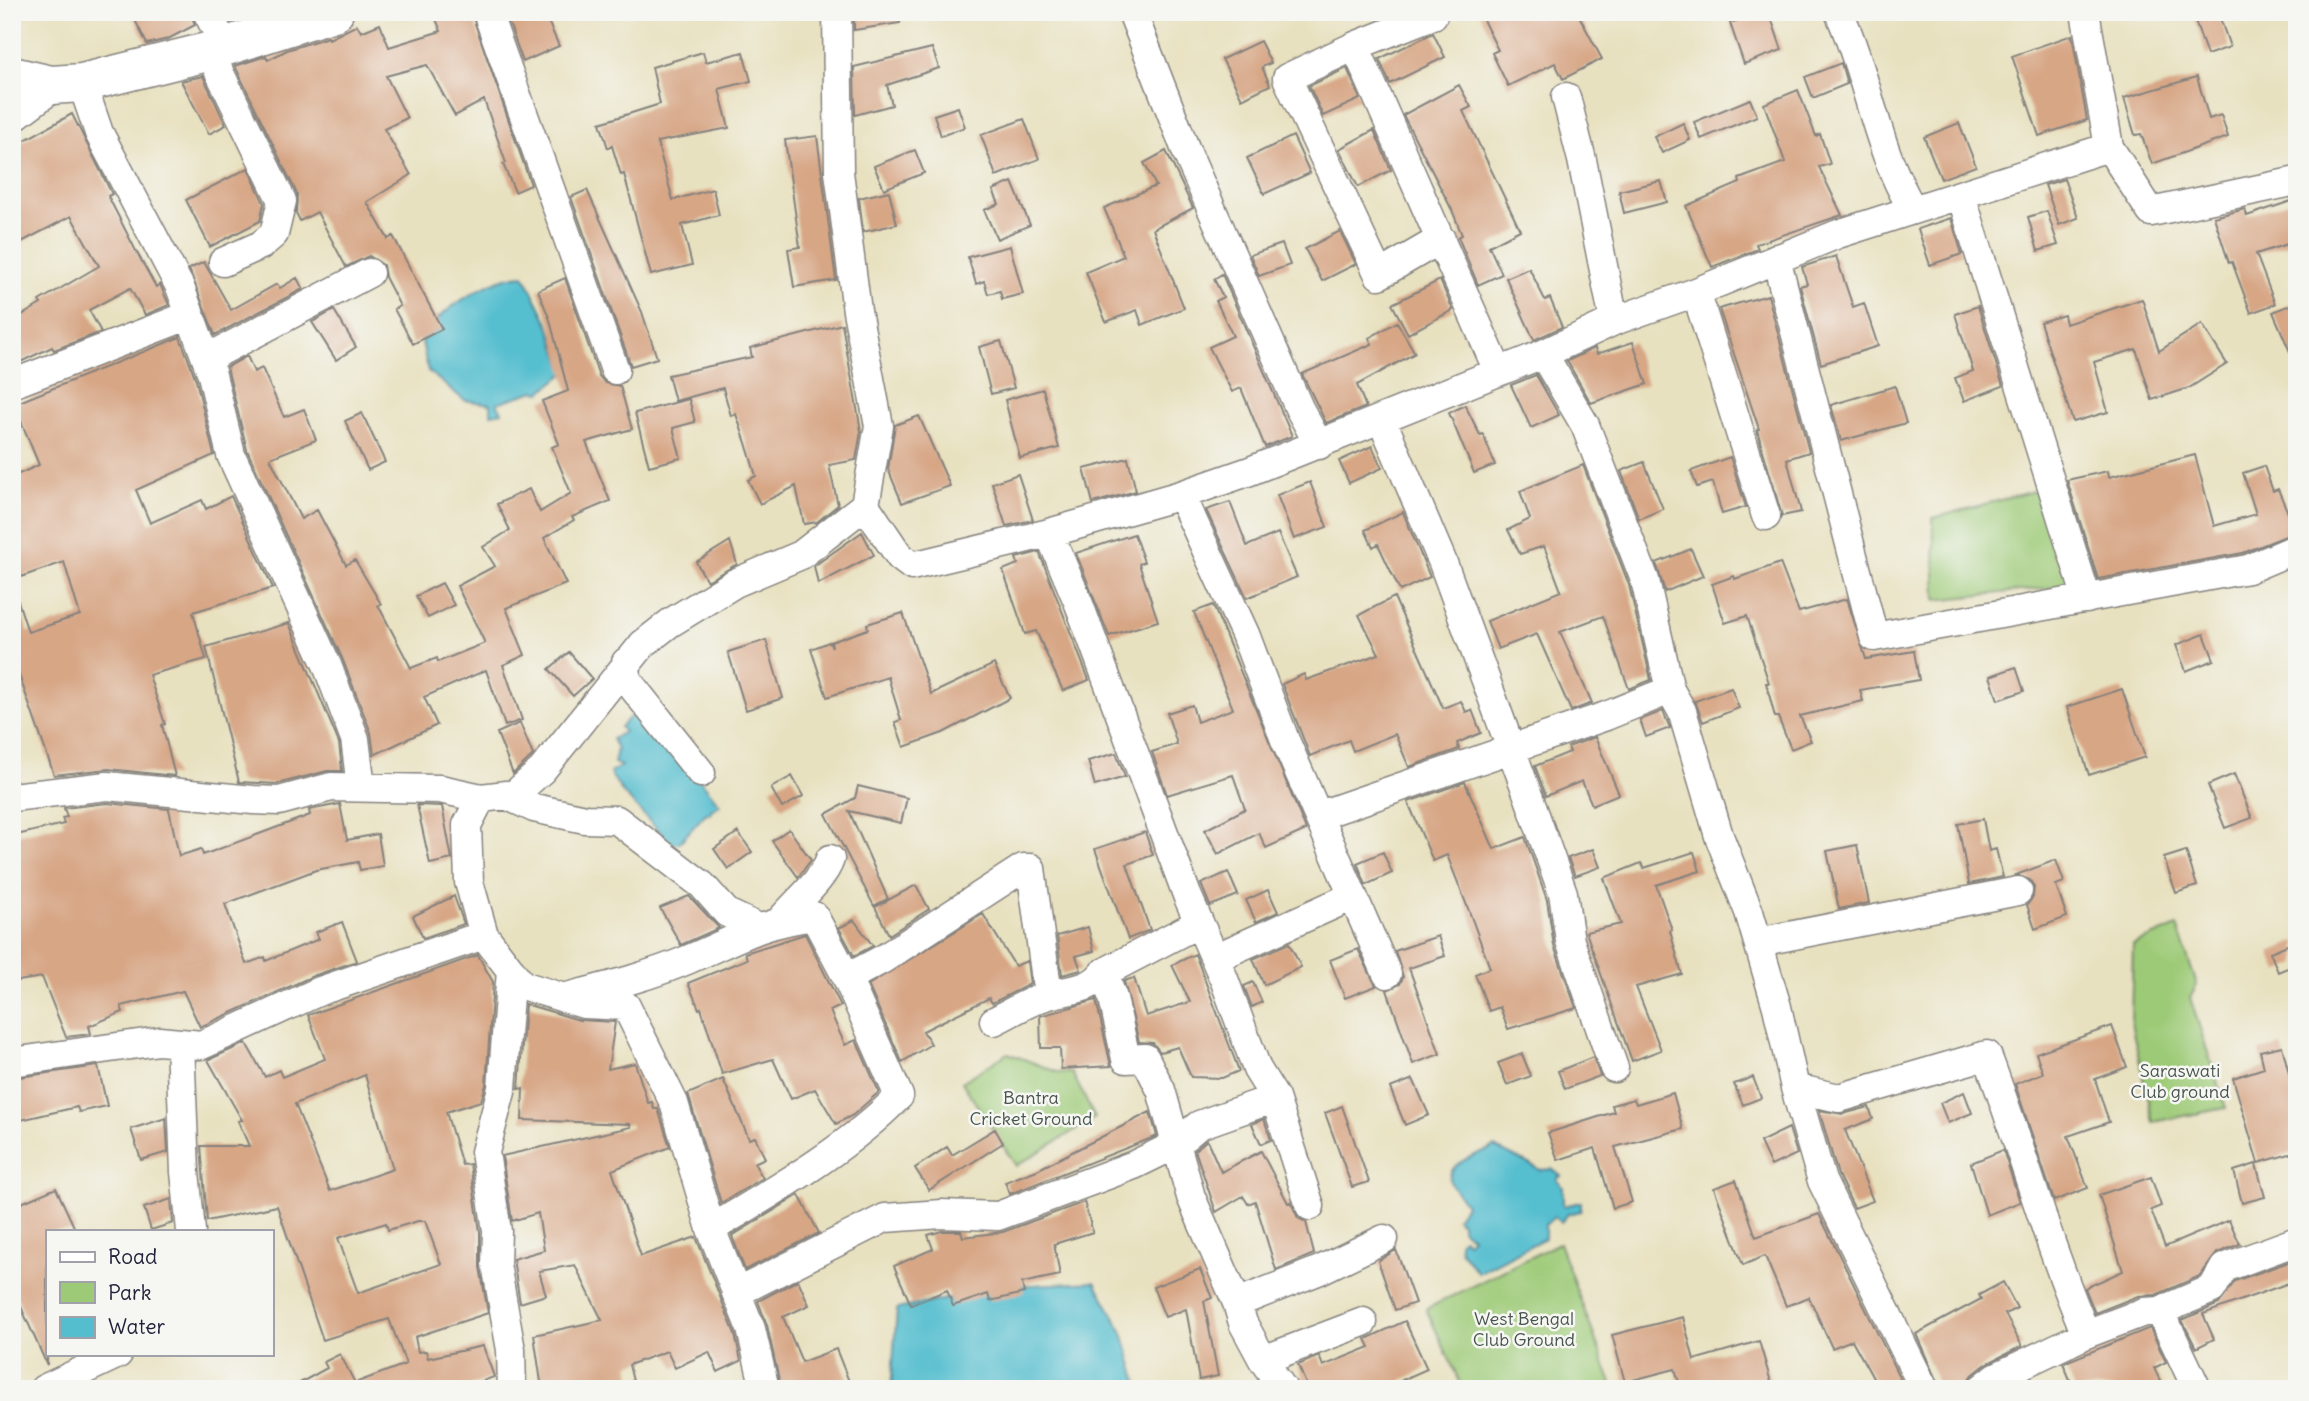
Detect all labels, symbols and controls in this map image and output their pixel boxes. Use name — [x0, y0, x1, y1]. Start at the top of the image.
park label: Saraswati Club ground — [2130, 1059, 2230, 1103]
park label: Bantra Cricket Ground — [969, 1086, 1093, 1130]
legend — [46, 1230, 273, 1356]
text: Road — [108, 1243, 157, 1270]
text: Park — [108, 1279, 151, 1306]
park label: West Bengal Club Ground — [1473, 1307, 1576, 1351]
text: Water — [108, 1313, 166, 1340]

